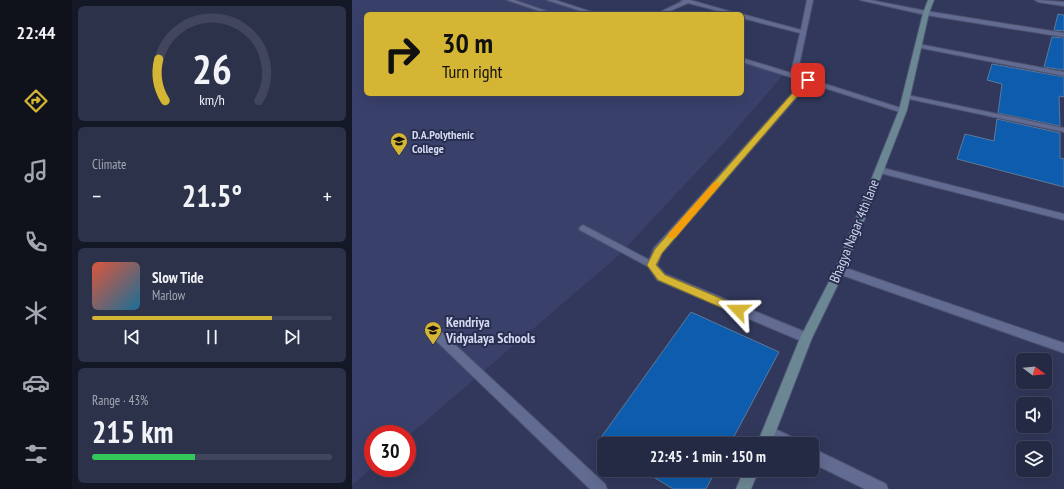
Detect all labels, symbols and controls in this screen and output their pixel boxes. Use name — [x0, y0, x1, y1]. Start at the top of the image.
text: 22:44 — [17, 21, 55, 44]
text: 30 m — [442, 24, 493, 61]
icon: right — [376, 28, 428, 80]
text: 26 — [192, 42, 232, 95]
text: Turn right — [442, 60, 502, 83]
pin — [791, 63, 825, 97]
icon: arrive — [797, 69, 819, 91]
icon: directions — [22, 87, 50, 115]
text: km/h — [199, 90, 225, 109]
place label: D.A.Polythenic College — [412, 127, 475, 156]
school or university icon: D.A.Polythenic College — [389, 131, 409, 156]
text: Climate — [92, 156, 126, 173]
icon: music — [22, 157, 50, 185]
text: 21.5° — [182, 176, 242, 215]
street label: Bhagya Nagar 4th lane — [825, 176, 883, 285]
text: − — [92, 182, 101, 210]
text: + — [323, 182, 332, 210]
icon: phone — [22, 228, 50, 256]
text: Slow Tide — [152, 268, 204, 287]
text: Marlow — [152, 287, 185, 304]
position arrow — [717, 289, 759, 331]
icon: climate — [22, 299, 50, 327]
place label: Kendriya Vidyalaya Schools — [445, 313, 535, 347]
school or university icon: Kendriya Vidyalaya Schools — [423, 320, 443, 345]
icon: previous — [121, 326, 143, 348]
icon: pause — [201, 326, 223, 348]
icon: next — [281, 326, 303, 348]
north arrow — [1016, 353, 1052, 389]
map controls — [1016, 353, 1052, 477]
icon: car — [22, 369, 50, 397]
text: Range · 43% — [92, 392, 148, 409]
button: sound — [1016, 397, 1052, 433]
text: 215 km — [92, 412, 173, 451]
speed limit sign: 30 — [364, 425, 416, 477]
icon: filters — [22, 440, 50, 468]
button: layers — [1016, 441, 1052, 477]
text: 22:45 · 1 min · 150 m — [650, 447, 766, 466]

